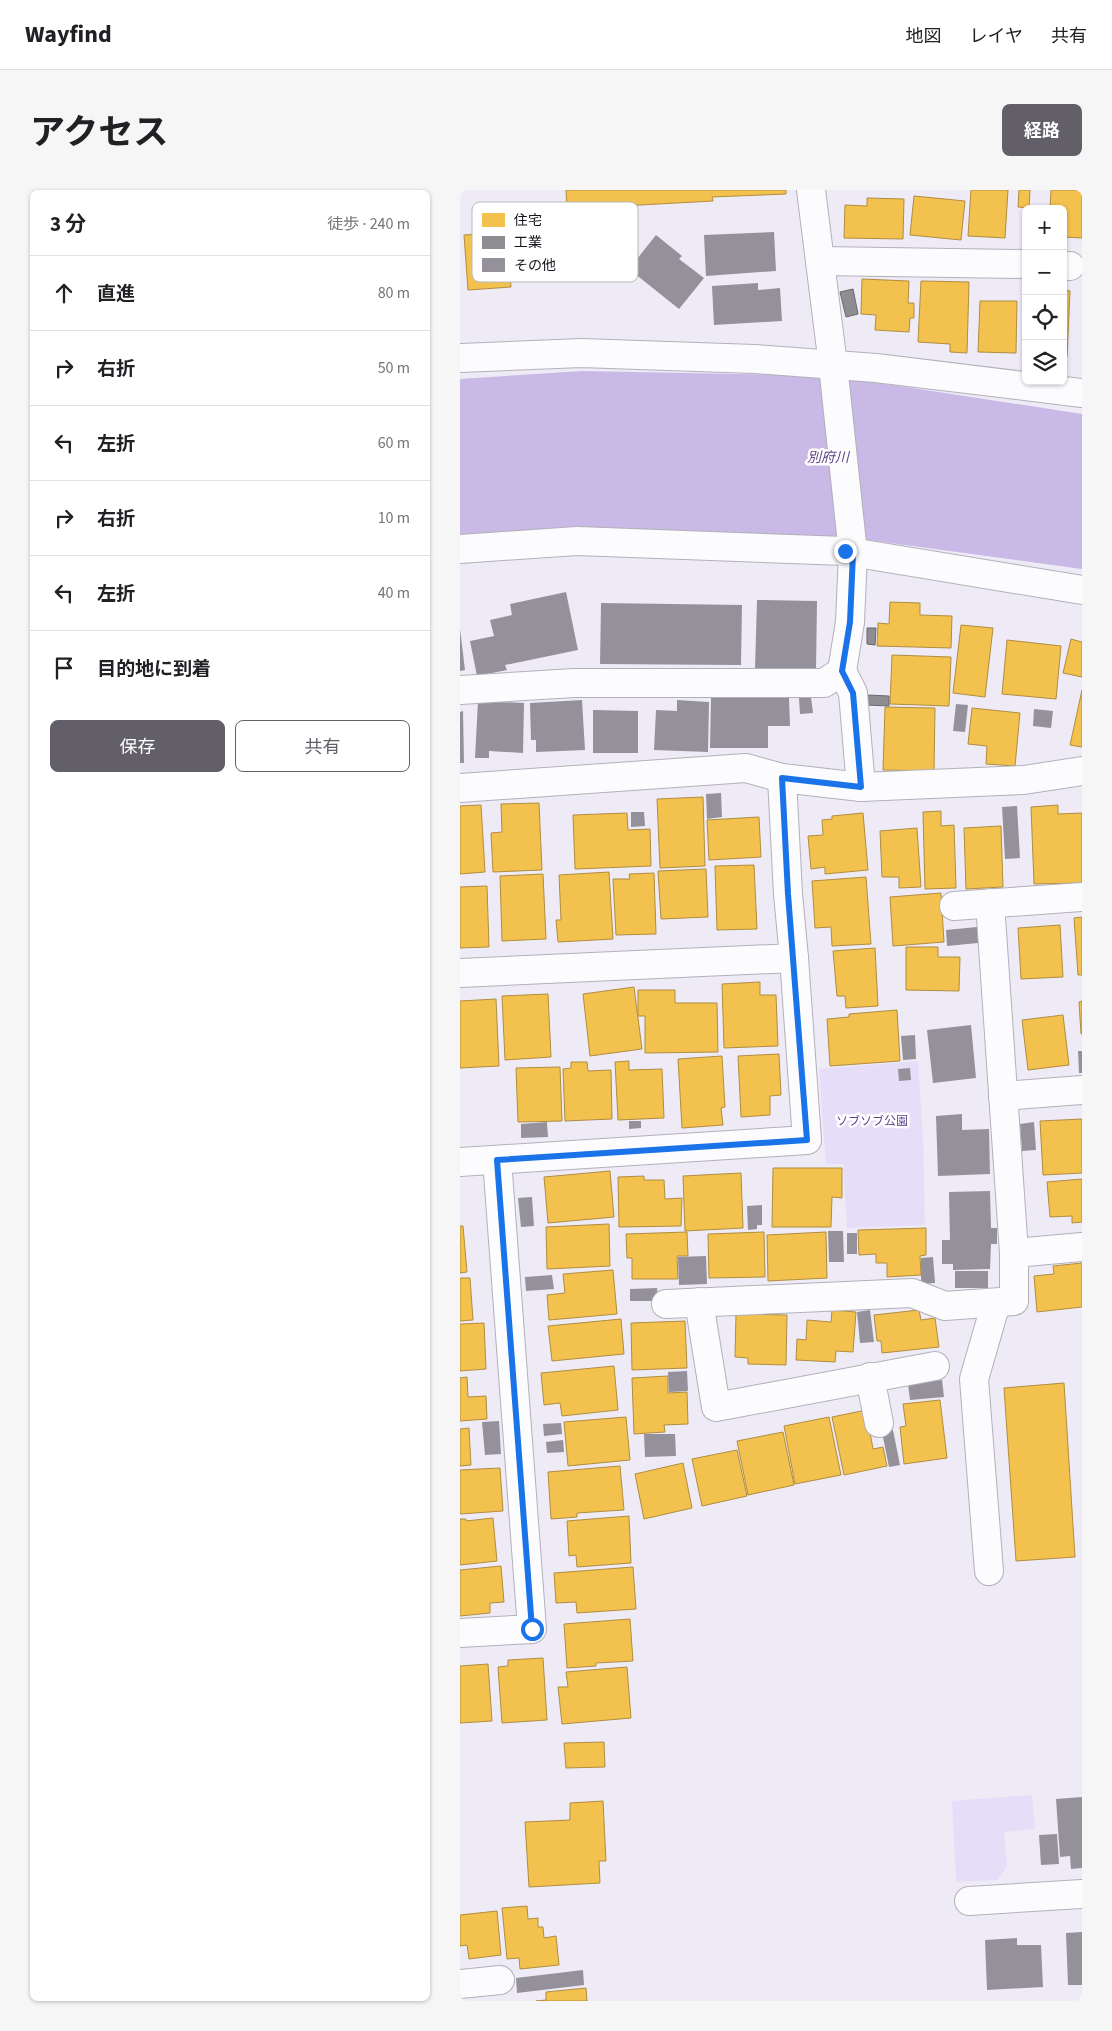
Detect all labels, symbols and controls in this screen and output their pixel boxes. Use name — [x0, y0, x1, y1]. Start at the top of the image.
text: Wayfind — [25, 17, 112, 52]
text: 地図 — [906, 24, 942, 49]
text: レイヤ — [970, 24, 1023, 49]
text: 共有 — [1051, 24, 1087, 49]
button: 経路 — [1002, 104, 1082, 156]
text: アクセス — [30, 108, 168, 158]
legend — [472, 202, 638, 282]
map controls — [1022, 205, 1067, 385]
button: + — [1022, 205, 1067, 250]
text: 3 分 — [50, 209, 86, 239]
text: 住宅 — [514, 211, 542, 231]
text: 徒歩 · 240 m — [327, 213, 410, 235]
text: 工業 — [514, 233, 542, 253]
button: − — [1022, 250, 1067, 295]
text: その他 — [514, 256, 556, 276]
icon: ahead — [50, 279, 78, 307]
text: 直進 — [97, 281, 135, 308]
text: 80 m — [378, 282, 410, 304]
button: locate — [1022, 295, 1067, 340]
button: layers — [1022, 340, 1067, 385]
icon: right — [50, 354, 78, 382]
text: 右折 — [97, 356, 135, 383]
text: 50 m — [378, 357, 410, 379]
icon: left — [50, 429, 78, 457]
text: 左折 — [97, 431, 135, 458]
text: 60 m — [378, 432, 410, 454]
water label: 別府川 — [807, 448, 851, 468]
icon: right — [50, 504, 78, 532]
text: 右折 — [97, 506, 135, 533]
text: 10 m — [378, 507, 410, 529]
route end — [834, 540, 857, 563]
icon: left — [50, 579, 78, 607]
text: 左折 — [97, 581, 135, 608]
text: 40 m — [378, 582, 410, 604]
icon: arrive — [50, 654, 78, 682]
text: 目的地に到着 — [97, 656, 211, 683]
button: 保存 — [50, 720, 225, 772]
button: 共有 — [235, 720, 410, 772]
park label: ソブソブ公園 — [836, 1113, 908, 1130]
route start — [521, 1618, 544, 1641]

